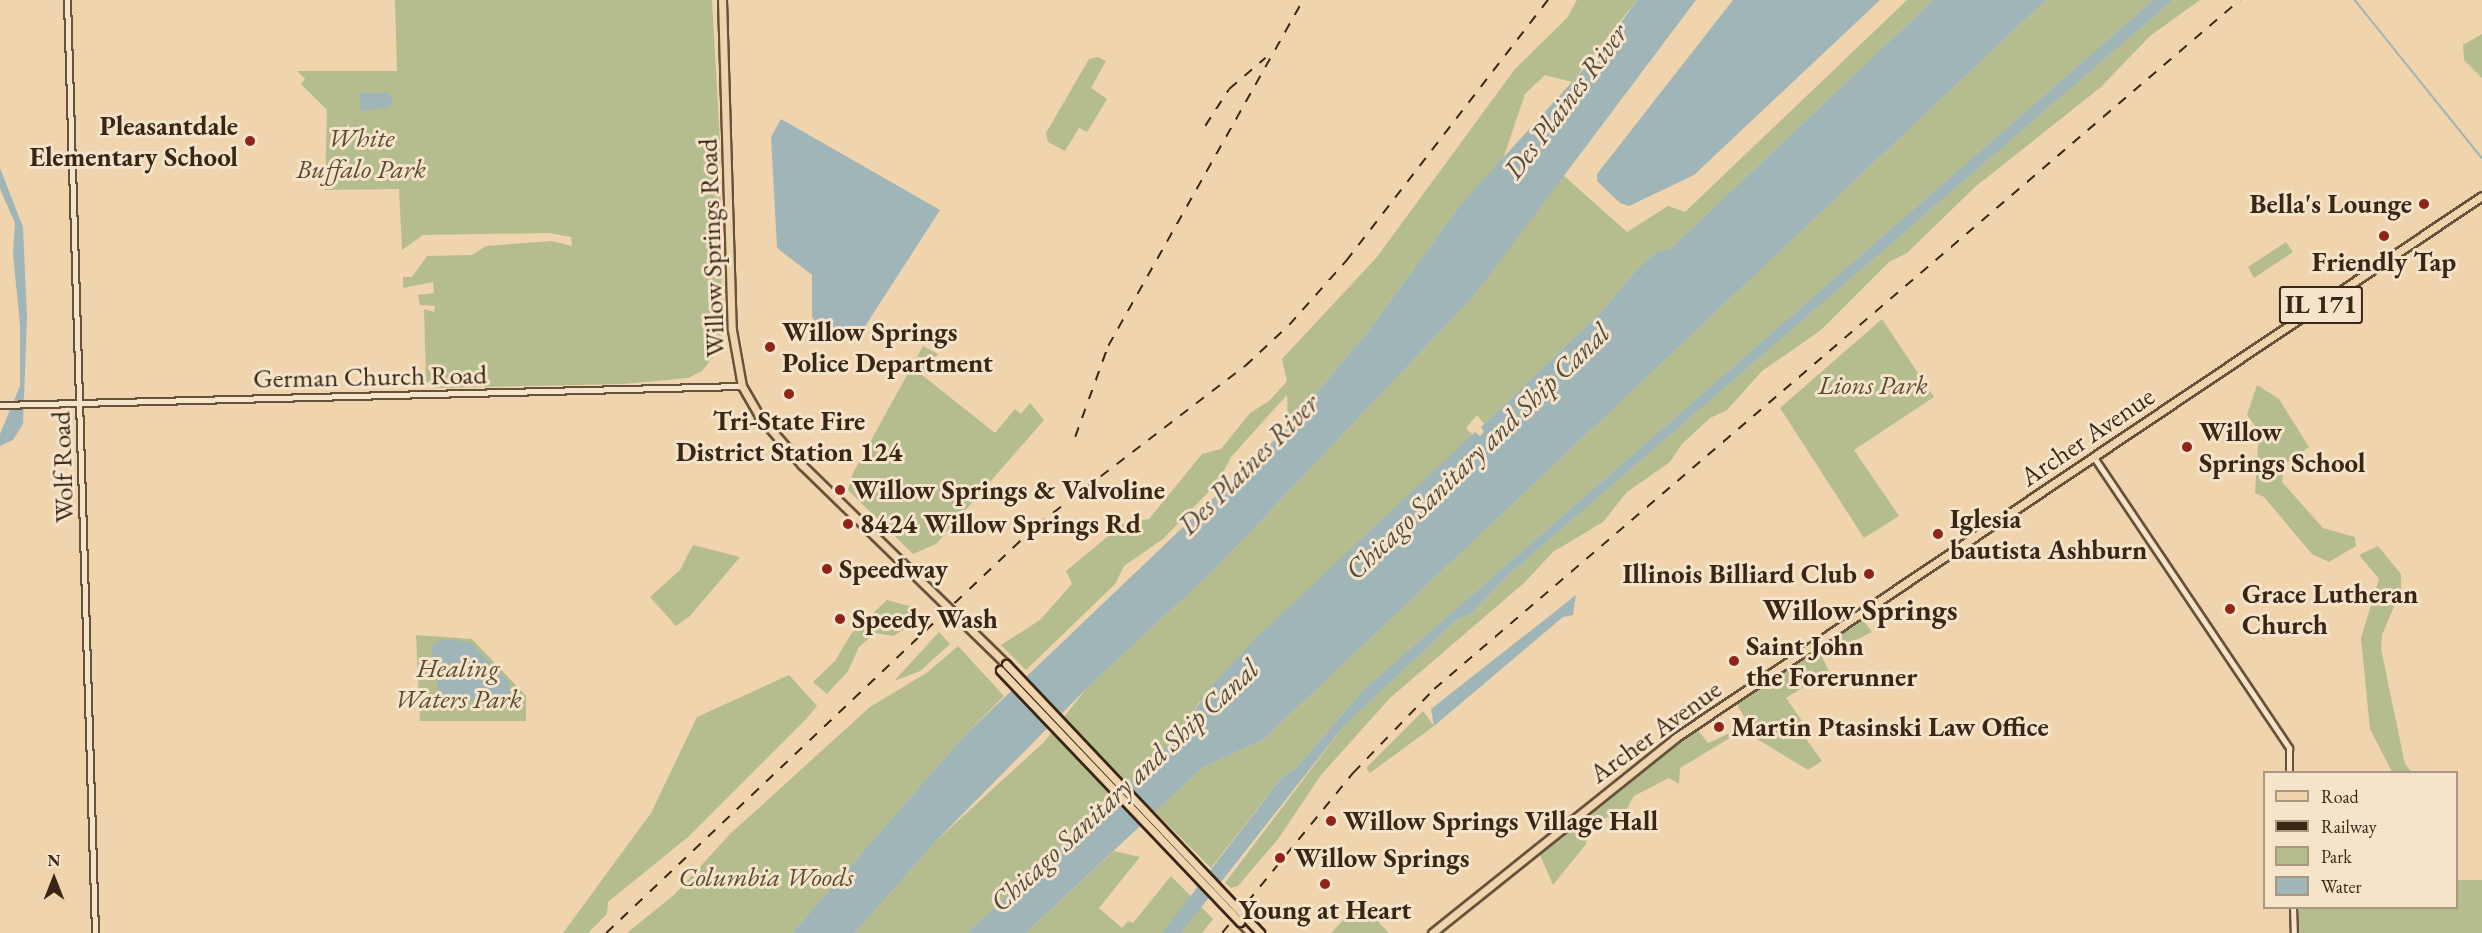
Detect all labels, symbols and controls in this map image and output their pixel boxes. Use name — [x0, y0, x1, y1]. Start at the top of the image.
water label: Des Plaines River — [1496, 17, 1634, 185]
place label: Pleasantdale Elementary School — [29, 109, 238, 172]
park label: White Buffalo Park — [296, 121, 426, 184]
marker: Pleasantdale Elementary School — [243, 134, 257, 148]
street label: Willow Springs Road — [691, 138, 731, 358]
place label: Bella's Lounge — [2250, 188, 2412, 220]
marker: Bella's Lounge — [2417, 197, 2431, 211]
marker: Friendly Tap — [2377, 229, 2391, 243]
place label: Friendly Tap — [2312, 246, 2456, 278]
road number: IL 171 — [2278, 282, 2364, 328]
place label: Willow Springs Police Department — [782, 315, 993, 378]
water label: Chicago Sanitary and Ship Canal — [1338, 316, 1616, 586]
marker: Willow Springs Police Department — [763, 340, 777, 354]
street label: German Church Road — [253, 358, 487, 394]
park label: Lions Park — [1818, 369, 1928, 401]
street label: Archer Avenue — [2014, 379, 2160, 493]
marker: Tri-State Fire District Station 124 — [782, 387, 796, 401]
water label: Des Plaines River — [1171, 387, 1325, 541]
place label: Tri-State Fire District Station 124 — [676, 404, 902, 467]
street label: Wolf Road — [44, 410, 80, 524]
place label: Willow Springs School — [2199, 415, 2365, 478]
marker: Willow Springs School — [2180, 440, 2194, 454]
place label: Willow Springs & Valvoline — [852, 474, 1165, 506]
marker: Willow Springs & Valvoline — [833, 483, 847, 497]
place label: Iglesia bautista Ashburn — [1950, 502, 2147, 565]
place label: 8424 Willow Springs Rd — [860, 508, 1141, 540]
marker: 8424 Willow Springs Rd — [841, 517, 855, 531]
marker: Iglesia bautista Ashburn — [1931, 527, 1945, 541]
place label: Speedway — [839, 553, 948, 585]
place label: Illinois Billiard Club — [1623, 558, 1857, 590]
marker: Speedway — [820, 562, 834, 576]
marker: Illinois Billiard Club — [1862, 567, 1876, 581]
place label: Grace Lutheran Church — [2242, 577, 2418, 640]
district label: Willow Springs — [1763, 592, 1957, 628]
marker: Grace Lutheran Church — [2223, 602, 2237, 616]
place label: Speedy Wash — [852, 603, 998, 635]
marker: Speedy Wash — [833, 612, 847, 626]
place label: Saint John the Forerunner — [1746, 629, 1918, 692]
park label: Healing Waters Park — [394, 651, 522, 714]
water label: Chicago Sanitary and Ship Canal — [983, 652, 1265, 918]
marker: Saint John the Forerunner — [1727, 654, 1741, 668]
street label: Archer Avenue — [1583, 672, 1727, 790]
place label: Martin Ptasinski Law Office — [1731, 711, 2049, 743]
marker: Martin Ptasinski Law Office — [1712, 720, 1726, 734]
legend — [2263, 771, 2458, 909]
text: Road — [2321, 785, 2359, 808]
place label: Willow Springs Village Hall — [1343, 805, 1658, 837]
marker: Willow Springs Village Hall — [1324, 814, 1338, 828]
text: Railway — [2321, 815, 2377, 838]
place label: Willow Springs — [1294, 842, 1469, 874]
text: Park — [2321, 845, 2352, 868]
north arrow — [24, 849, 84, 909]
marker: Willow Springs — [1271, 849, 1289, 867]
text: N — [48, 850, 60, 871]
park label: Columbia Woods — [678, 861, 854, 893]
text: Water — [2321, 875, 2362, 898]
marker: Young at Heart — [1318, 877, 1332, 891]
place label: Young at Heart — [1239, 894, 1411, 926]

